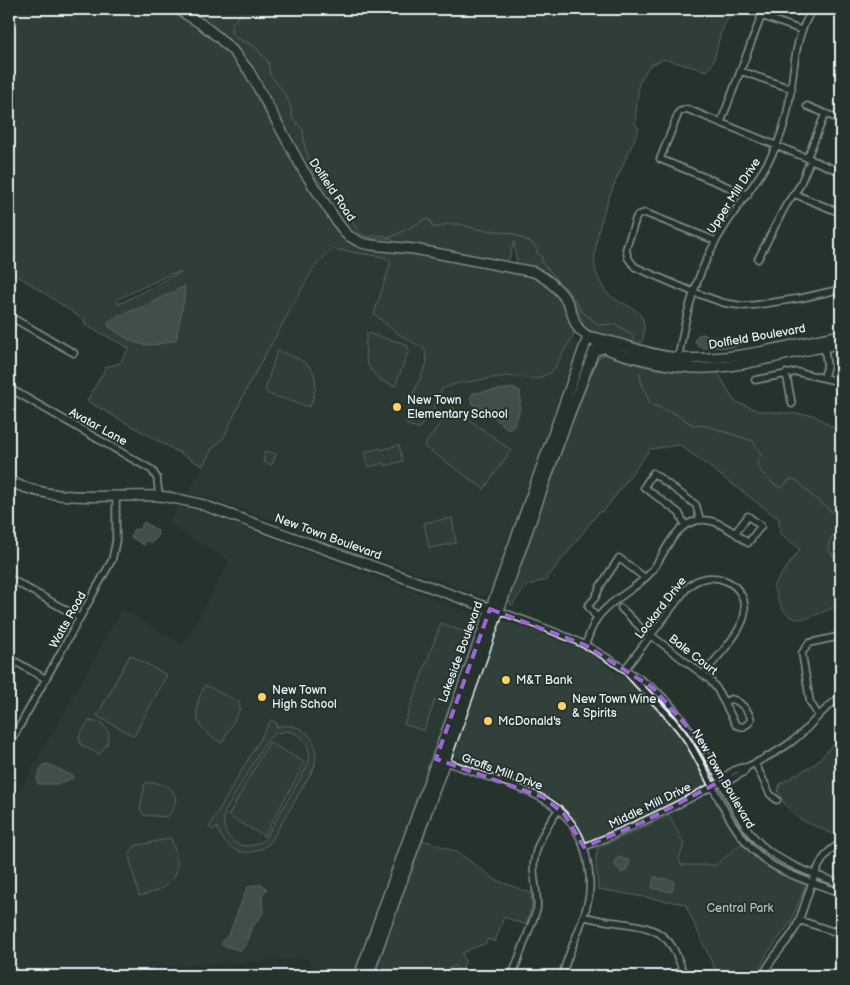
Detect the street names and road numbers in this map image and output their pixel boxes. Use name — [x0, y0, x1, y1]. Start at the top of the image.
street label: Upper Mill Drive — [704, 155, 764, 237]
street label: Dolfield Road — [305, 156, 359, 224]
street label: Dolfield Boulevard — [707, 321, 807, 353]
street label: Avatar Lane — [66, 405, 130, 449]
street label: New Town Boulevard — [273, 511, 384, 563]
street label: Lockard Drive — [632, 574, 690, 642]
street label: Watts Road — [46, 589, 90, 651]
street label: Lakeside Boulevard — [436, 599, 486, 705]
street label: Bale Court — [666, 631, 721, 679]
street label: New Town Boulevard — [688, 727, 758, 832]
street label: Groffs Mill Drive — [459, 750, 545, 794]
street label: Middle Mill Drive — [606, 780, 694, 832]

